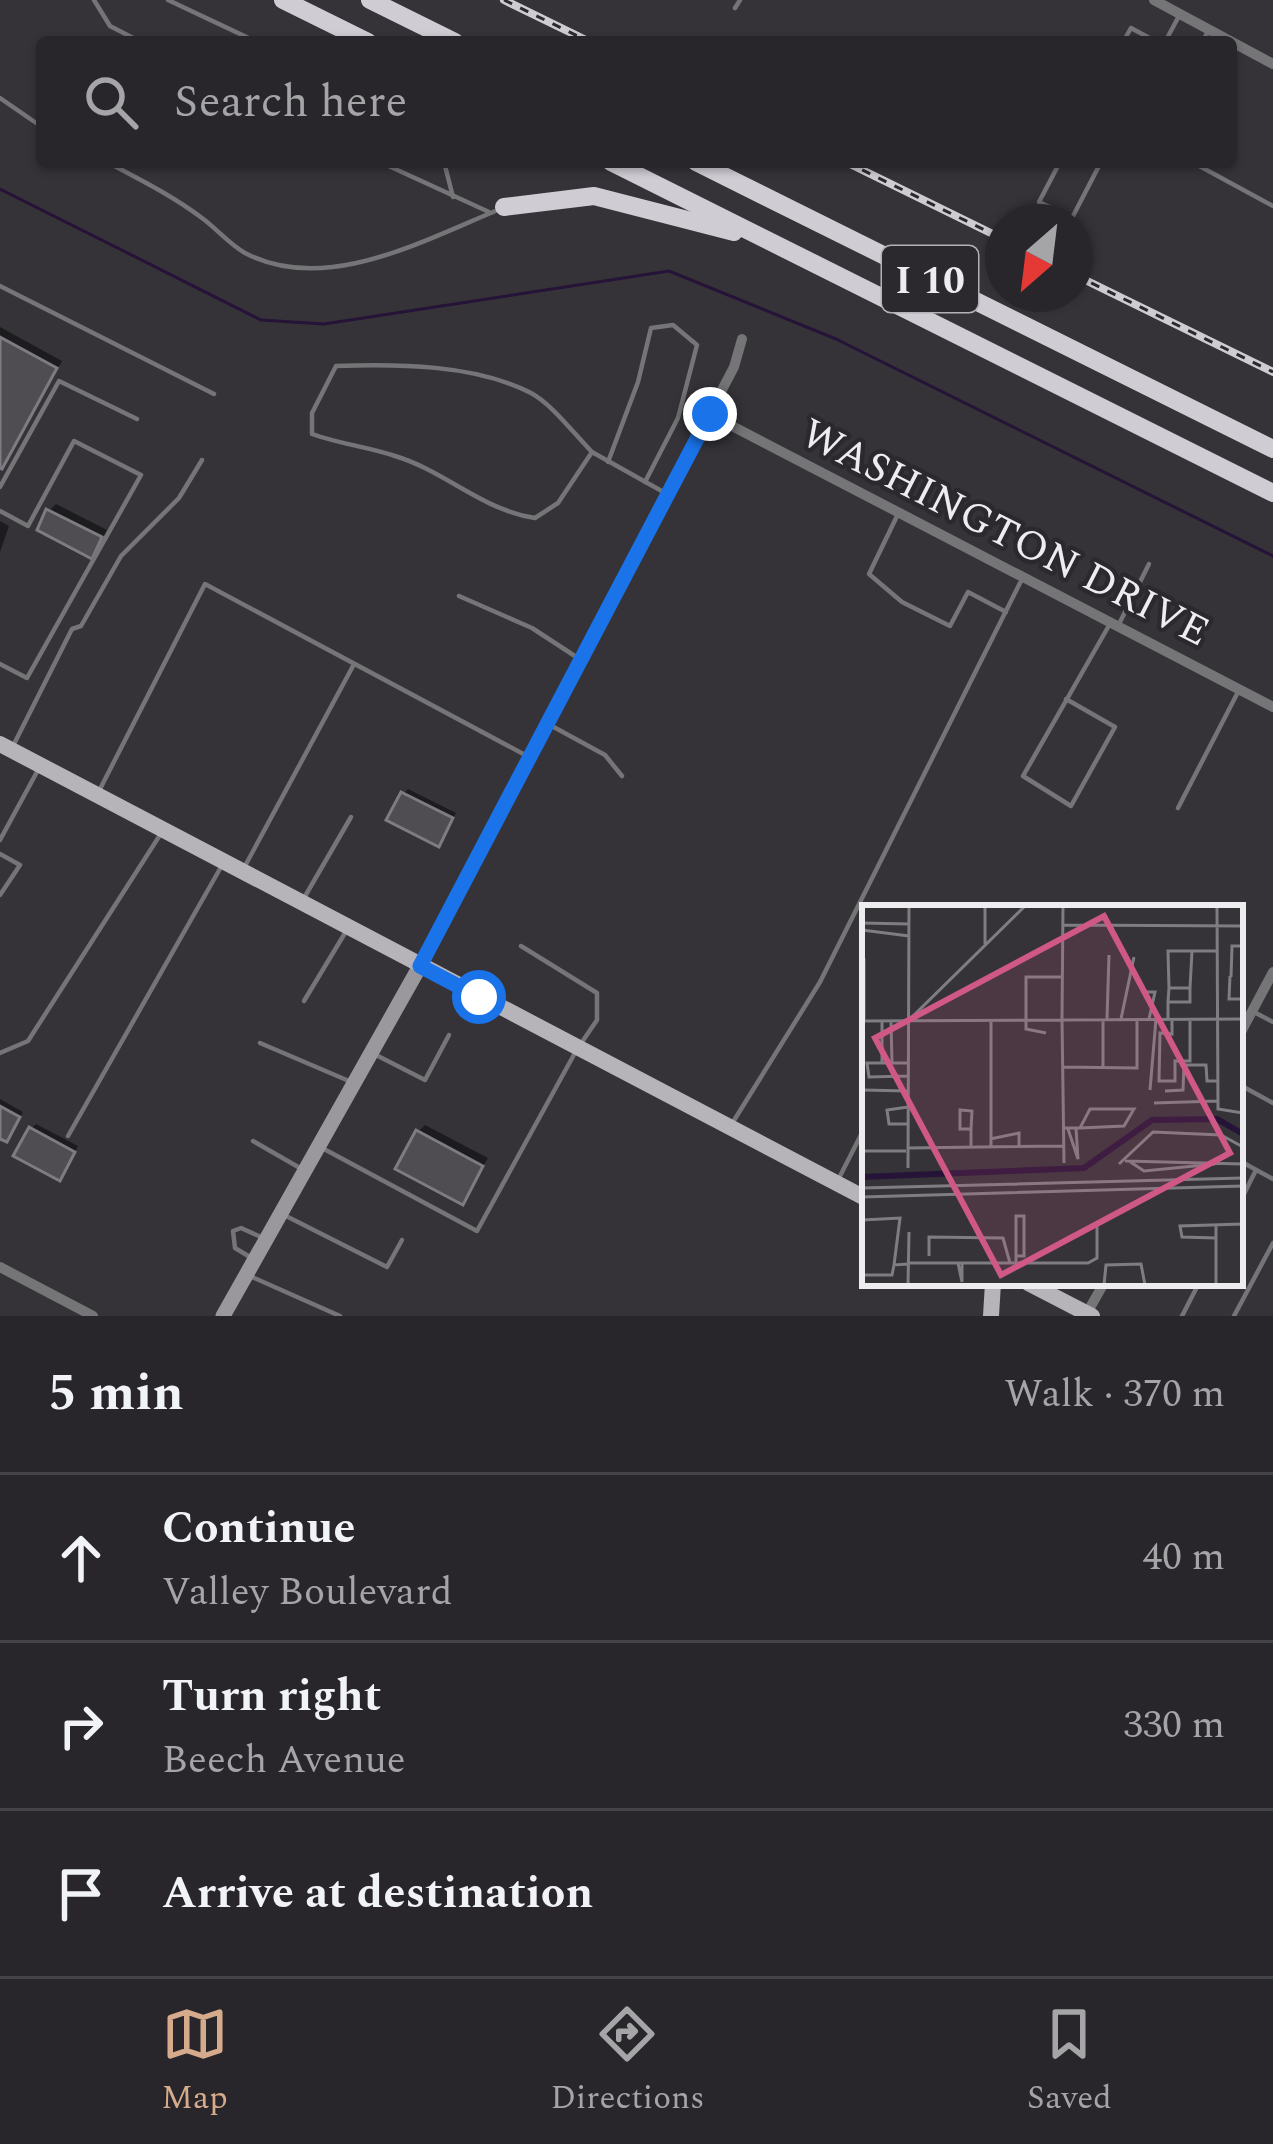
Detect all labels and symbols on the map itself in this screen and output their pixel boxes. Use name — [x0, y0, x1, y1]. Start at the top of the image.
north arrow — [985, 204, 1093, 312]
road number: I 10 — [882, 246, 978, 312]
route end — [683, 387, 737, 441]
street label: WASHINGTON DRIVE — [790, 403, 1220, 664]
inset map — [862, 905, 1243, 1286]
route start — [452, 970, 506, 1024]

